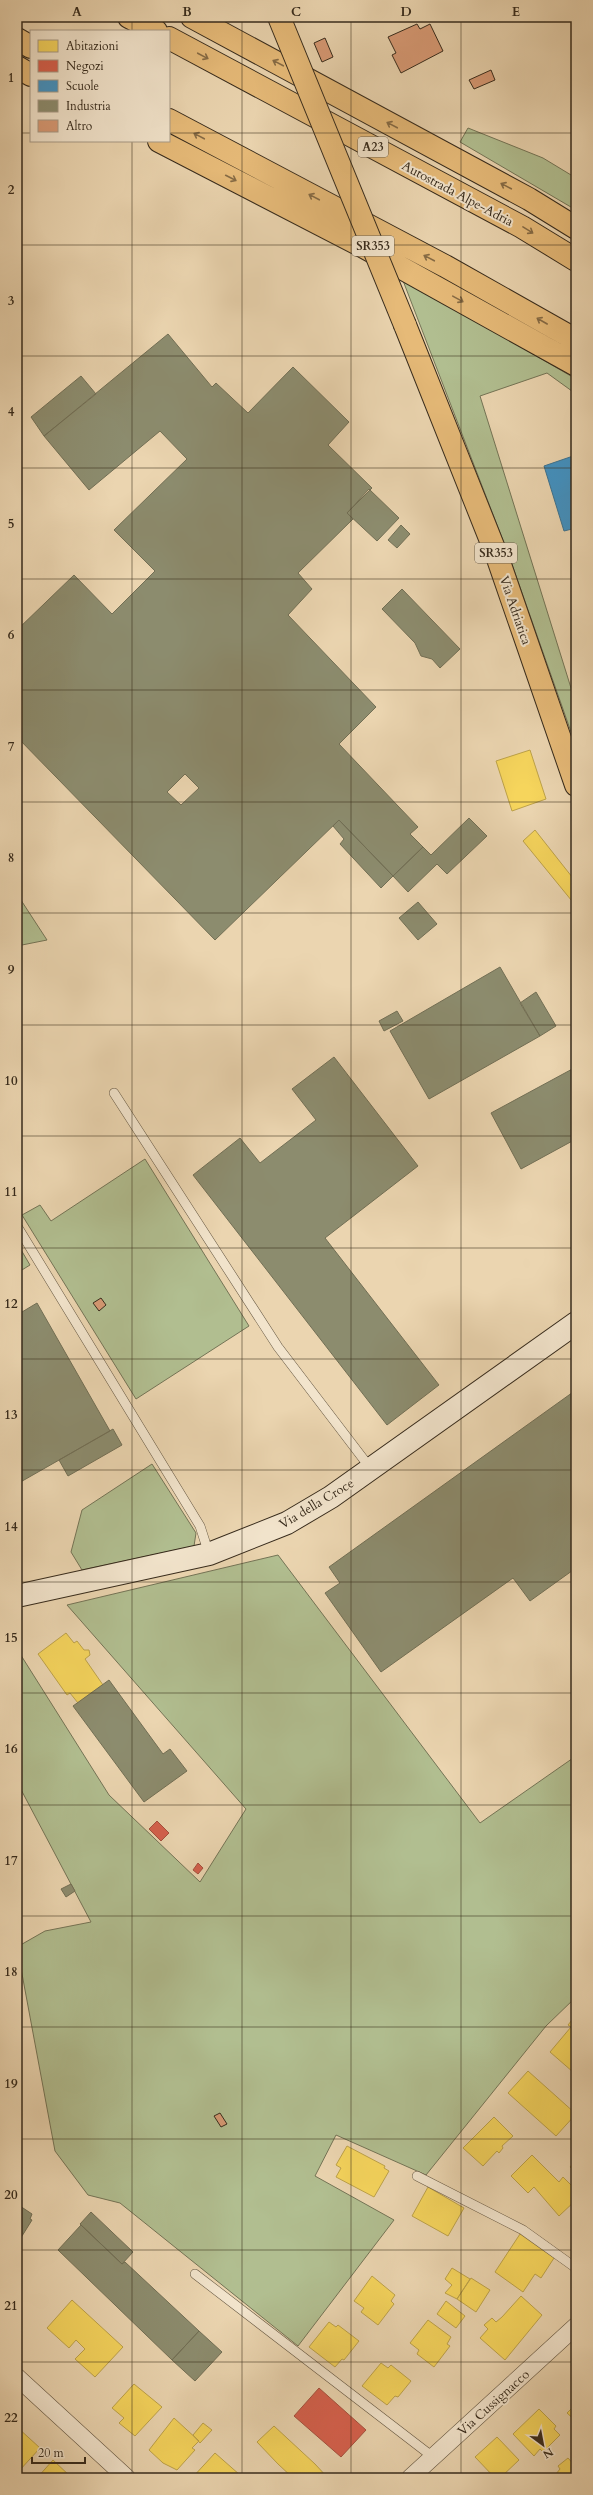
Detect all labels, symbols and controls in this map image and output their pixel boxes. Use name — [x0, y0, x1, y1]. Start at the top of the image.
text: A — [72, 3, 82, 21]
text: B — [182, 3, 192, 21]
text: C — [291, 3, 301, 21]
text: D — [400, 3, 412, 21]
text: E — [512, 3, 520, 21]
legend — [30, 30, 170, 142]
text: Abitazioni — [66, 38, 119, 54]
one-way arrow — [197, 53, 209, 60]
text: Negozi — [66, 58, 104, 74]
one-way arrow — [272, 58, 284, 66]
text: 1 — [8, 69, 14, 87]
text: Scuole — [66, 78, 99, 94]
text: Industria — [66, 98, 111, 114]
text: Altro — [66, 118, 93, 134]
one-way arrow — [386, 120, 398, 128]
one-way arrow — [193, 131, 205, 139]
road number: A23 — [358, 137, 388, 157]
street label: Autostrada Alpe-Adria — [399, 157, 517, 231]
one-way arrow — [225, 175, 237, 182]
text: 2 — [8, 181, 15, 199]
one-way arrow — [500, 182, 512, 190]
one-way arrow — [308, 192, 320, 200]
one-way arrow — [522, 227, 534, 235]
road number: SR353 — [352, 236, 394, 256]
one-way arrow — [423, 253, 435, 261]
text: 3 — [8, 292, 15, 310]
one-way arrow — [452, 296, 464, 303]
one-way arrow — [536, 317, 548, 325]
text: 4 — [8, 403, 15, 421]
text: 5 — [8, 515, 14, 533]
road number: SR353 — [475, 543, 517, 563]
street label: Via Adriatica — [495, 573, 535, 648]
text: 6 — [8, 626, 15, 644]
text: 7 — [8, 738, 15, 756]
text: 8 — [8, 849, 14, 867]
text: 9 — [8, 961, 15, 979]
text: 10 — [4, 1072, 18, 1090]
text: 11 — [4, 1183, 18, 1201]
text: 12 — [4, 1295, 18, 1313]
text: 13 — [4, 1406, 18, 1424]
street label: Via della Croce — [276, 1474, 357, 1533]
text: 14 — [4, 1518, 18, 1536]
text: 15 — [4, 1629, 18, 1647]
text: 16 — [4, 1740, 18, 1758]
text: 17 — [4, 1852, 18, 1870]
text: 18 — [4, 1963, 18, 1981]
text: 19 — [4, 2075, 18, 2093]
text: 20 — [4, 2186, 18, 2204]
text: 21 — [4, 2297, 18, 2315]
street label: Via Cussignacco — [454, 2366, 533, 2440]
text: 22 — [4, 2409, 18, 2427]
north arrow — [523, 2425, 563, 2465]
scale bar — [32, 2439, 85, 2465]
text: N — [540, 2444, 556, 2462]
text: 20 m — [38, 2445, 65, 2461]

